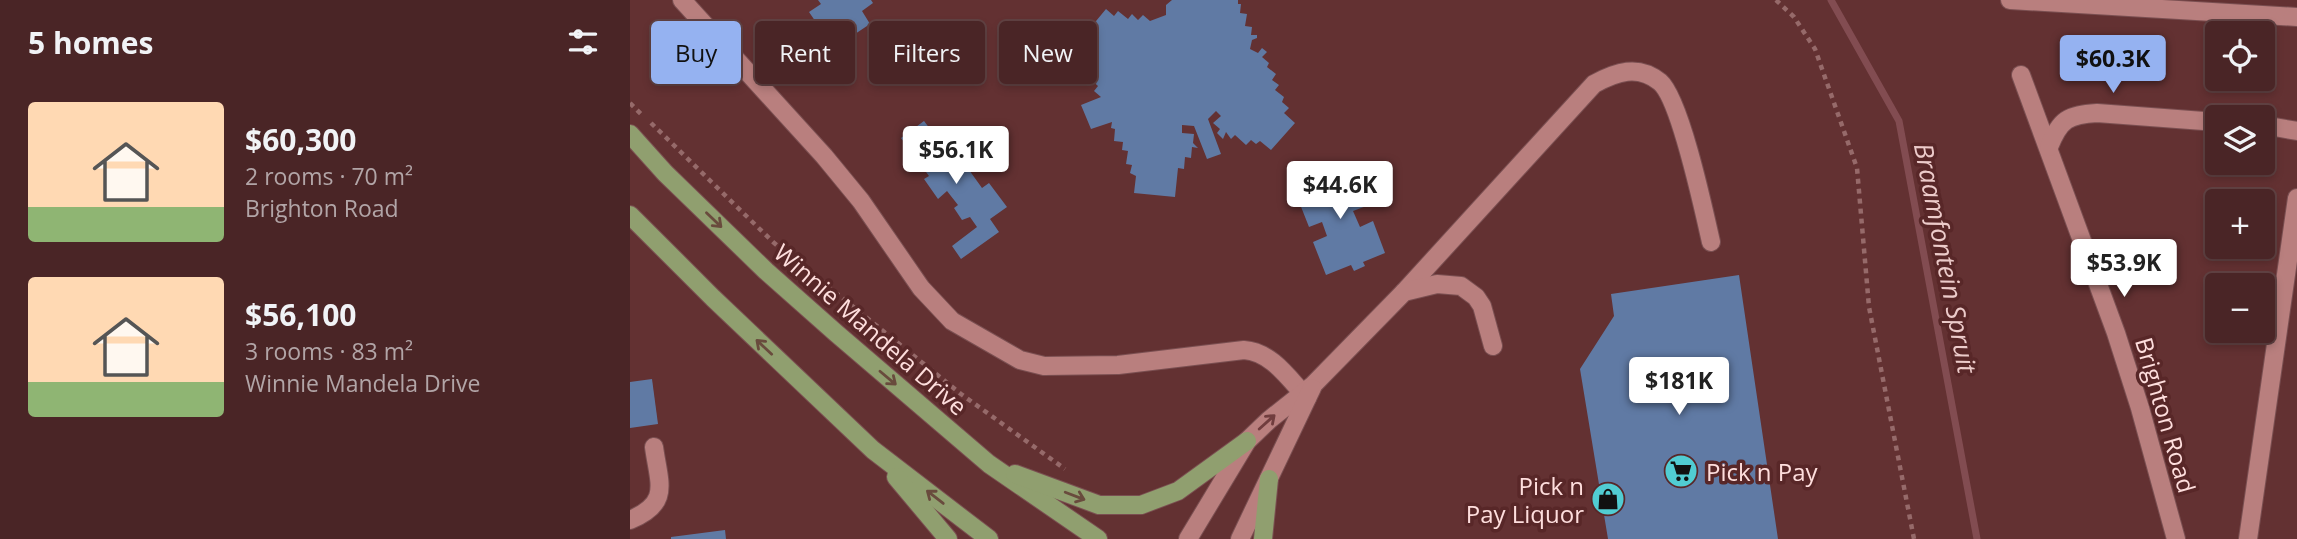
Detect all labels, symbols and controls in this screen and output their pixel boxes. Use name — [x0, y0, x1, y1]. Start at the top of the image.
chip: Buy — [651, 21, 741, 84]
chip: Rent — [755, 21, 855, 84]
chip: Filters — [869, 21, 985, 84]
chip: New — [999, 21, 1097, 84]
map controls — [2205, 21, 2275, 343]
button: locate — [2205, 21, 2275, 91]
text: 5 homes — [28, 22, 153, 63]
icon: filters — [564, 23, 602, 61]
pin: $60.3K — [2056, 36, 2170, 95]
text: $60.3K — [2076, 42, 2150, 74]
button: layers — [2205, 105, 2275, 175]
text: $60,300 — [245, 119, 356, 160]
pin: $56.1K — [899, 127, 1013, 186]
icon: home — [84, 130, 168, 214]
text: $56.1K — [919, 133, 993, 165]
water label: Braamfontein Spruit — [1906, 140, 1986, 378]
text: 2 rooms · 70 m² — [245, 160, 413, 192]
pin: $44.6K — [1283, 162, 1397, 221]
text: $44.6K — [1303, 168, 1377, 200]
button: + — [2205, 189, 2275, 259]
text: Brighton Road — [245, 192, 399, 224]
one-way arrow — [705, 212, 722, 229]
street label: Winnie Mandela Drive — [767, 236, 975, 422]
pin: $53.9K — [2067, 240, 2181, 299]
text: $53.9K — [2087, 246, 2161, 278]
button: − — [2205, 273, 2275, 343]
text: $56,100 — [245, 294, 356, 335]
icon: home — [84, 305, 168, 389]
street label: Brighton Road — [2128, 333, 2204, 497]
text: 3 rooms · 83 m² — [245, 335, 413, 367]
one-way arrow — [756, 339, 773, 356]
pin: $181K — [1630, 358, 1728, 417]
text: $181K — [1645, 364, 1713, 396]
text: Winnie Mandela Drive — [245, 367, 480, 399]
one-way arrow — [879, 370, 897, 386]
one-way arrow — [1258, 414, 1275, 431]
supermarket icon: Pick n Pay — [1662, 452, 1700, 490]
place label: Pick n Pay — [1706, 455, 1819, 488]
place label: Pick n Pay Liquor — [1466, 469, 1584, 530]
shop icon: Pick n Pay Liquor — [1589, 480, 1627, 518]
one-way arrow — [926, 490, 945, 505]
one-way arrow — [1064, 491, 1086, 504]

